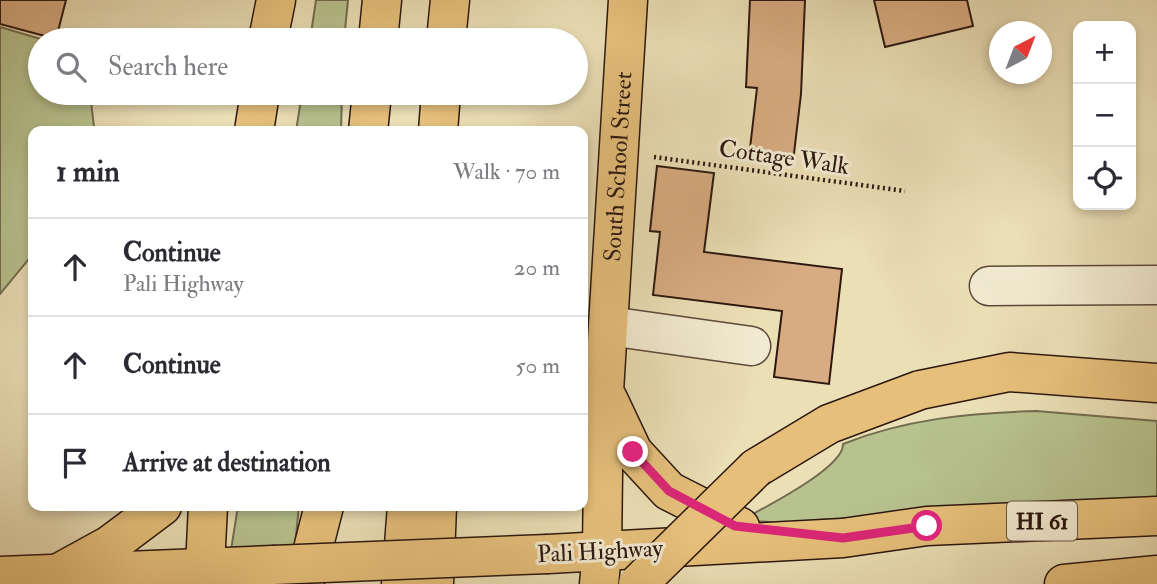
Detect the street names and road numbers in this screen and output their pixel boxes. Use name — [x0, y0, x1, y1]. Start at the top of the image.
street label: South School Street — [597, 70, 640, 263]
street label: Cottage Walk — [717, 133, 852, 182]
road number: HI 61 — [1007, 502, 1077, 540]
street label: Pali Highway — [536, 533, 664, 570]

